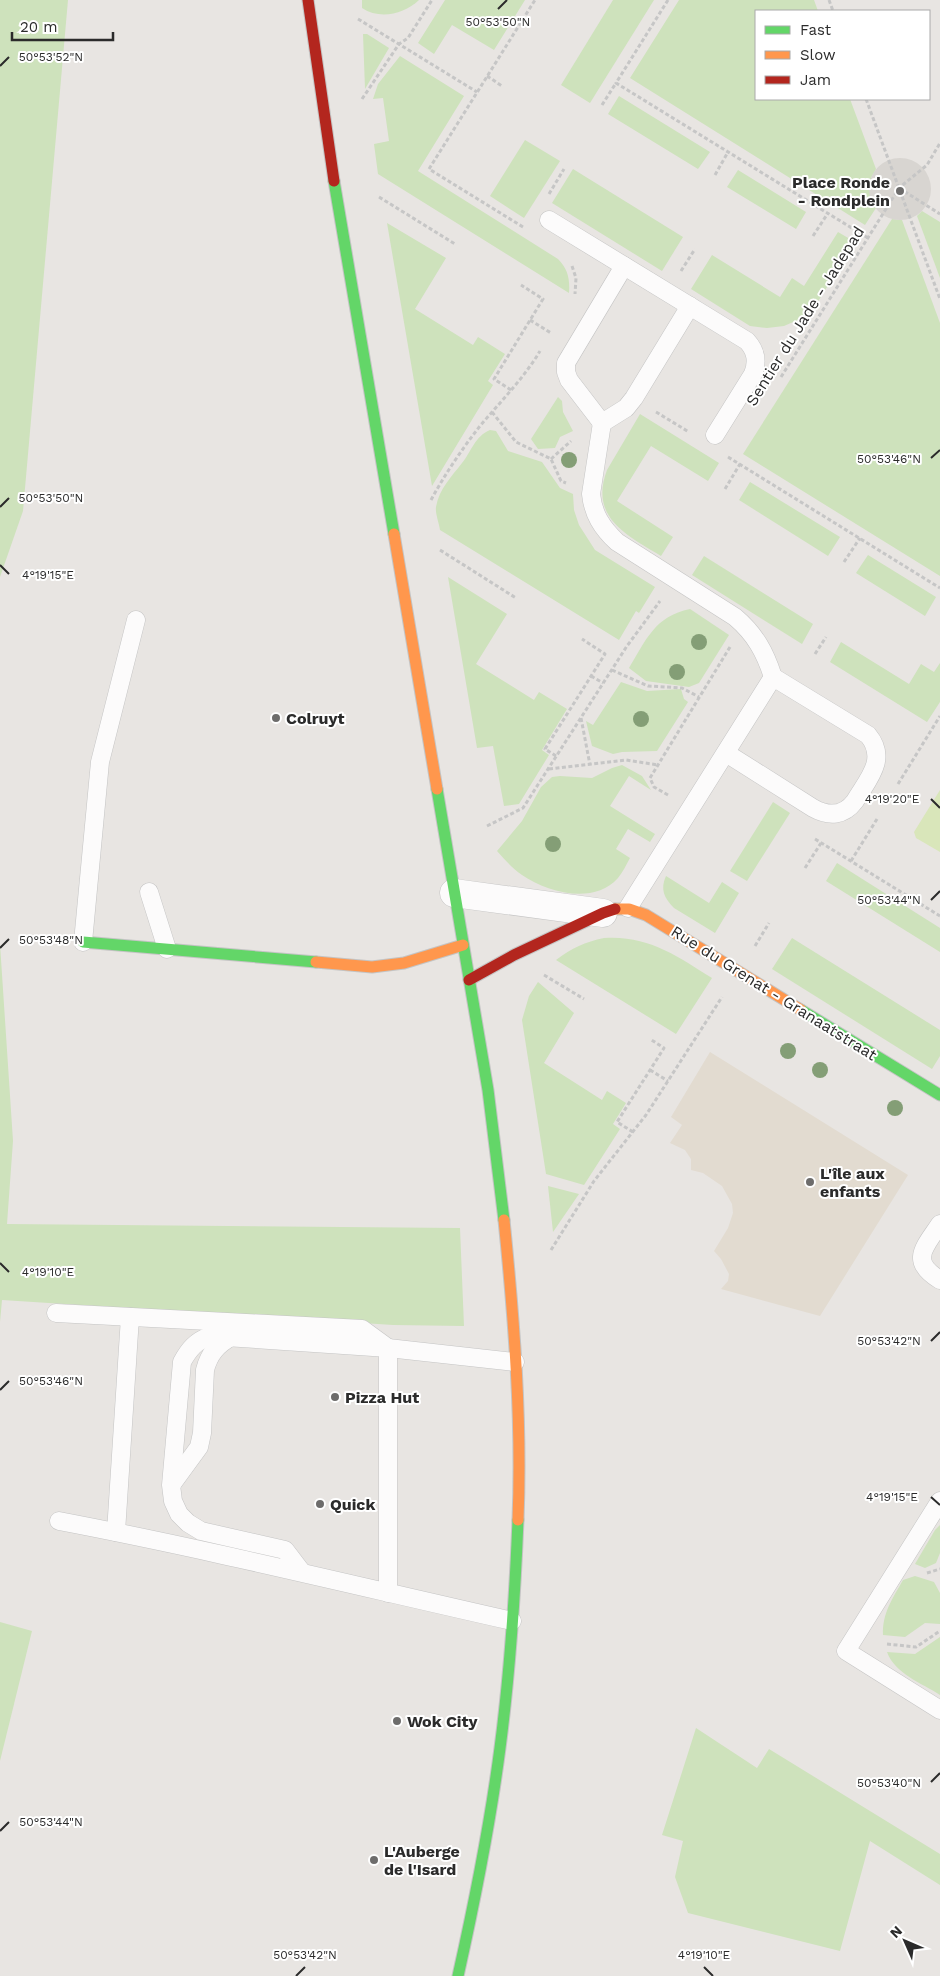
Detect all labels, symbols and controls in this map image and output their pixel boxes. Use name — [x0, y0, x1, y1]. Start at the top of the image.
scale bar — [12, 10, 114, 42]
legend — [755, 10, 930, 100]
text: 50°53'50"N — [466, 15, 530, 29]
text: 20 m — [20, 18, 58, 36]
text: Fast — [800, 21, 832, 39]
text: Slow — [800, 46, 836, 64]
text: 50°53'52"N — [19, 50, 83, 64]
text: Jam — [800, 71, 831, 89]
place label: Place Ronde - Rondplein — [792, 173, 890, 210]
marker: Place Ronde - Rondplein — [894, 185, 906, 197]
street label: Sentier du Jade - Jadepad — [742, 223, 868, 409]
text: 50°53'46"N — [857, 452, 921, 466]
text: 50°53'50"N — [19, 491, 83, 505]
text: 4°19'15"E — [22, 568, 74, 582]
place label: Colruyt — [286, 709, 345, 728]
marker: Colruyt — [270, 712, 282, 724]
text: 4°19'20"E — [865, 792, 920, 806]
text: 50°53'44"N — [857, 893, 921, 907]
street label: Rue du Grenat - Granaatstraat — [668, 922, 881, 1065]
text: 50°53'48"N — [19, 933, 83, 947]
place label: L'île aux enfants — [820, 1164, 885, 1201]
marker: L'île aux enfants — [804, 1176, 816, 1188]
text: 4°19'10"E — [22, 1265, 75, 1279]
text: 50°53'42"N — [857, 1334, 921, 1348]
text: 50°53'46"N — [19, 1374, 83, 1388]
place label: Pizza Hut — [345, 1388, 419, 1407]
marker: Pizza Hut — [329, 1391, 341, 1403]
text: 4°19'15"E — [866, 1490, 918, 1504]
place label: Quick — [330, 1495, 375, 1514]
marker: Quick — [314, 1498, 326, 1510]
place label: Wok City — [407, 1712, 479, 1731]
marker: Wok City — [391, 1715, 403, 1727]
text: 50°53'40"N — [857, 1776, 921, 1790]
text: 50°53'44"N — [19, 1815, 83, 1829]
place label: L'Auberge de l'Isard — [384, 1842, 460, 1879]
marker: L'Auberge de l'Isard — [368, 1854, 380, 1866]
north arrow — [880, 1916, 930, 1966]
text: N — [886, 1922, 905, 1941]
text: 50°53'42"N — [273, 1948, 337, 1962]
text: 4°19'10"E — [678, 1948, 731, 1962]

